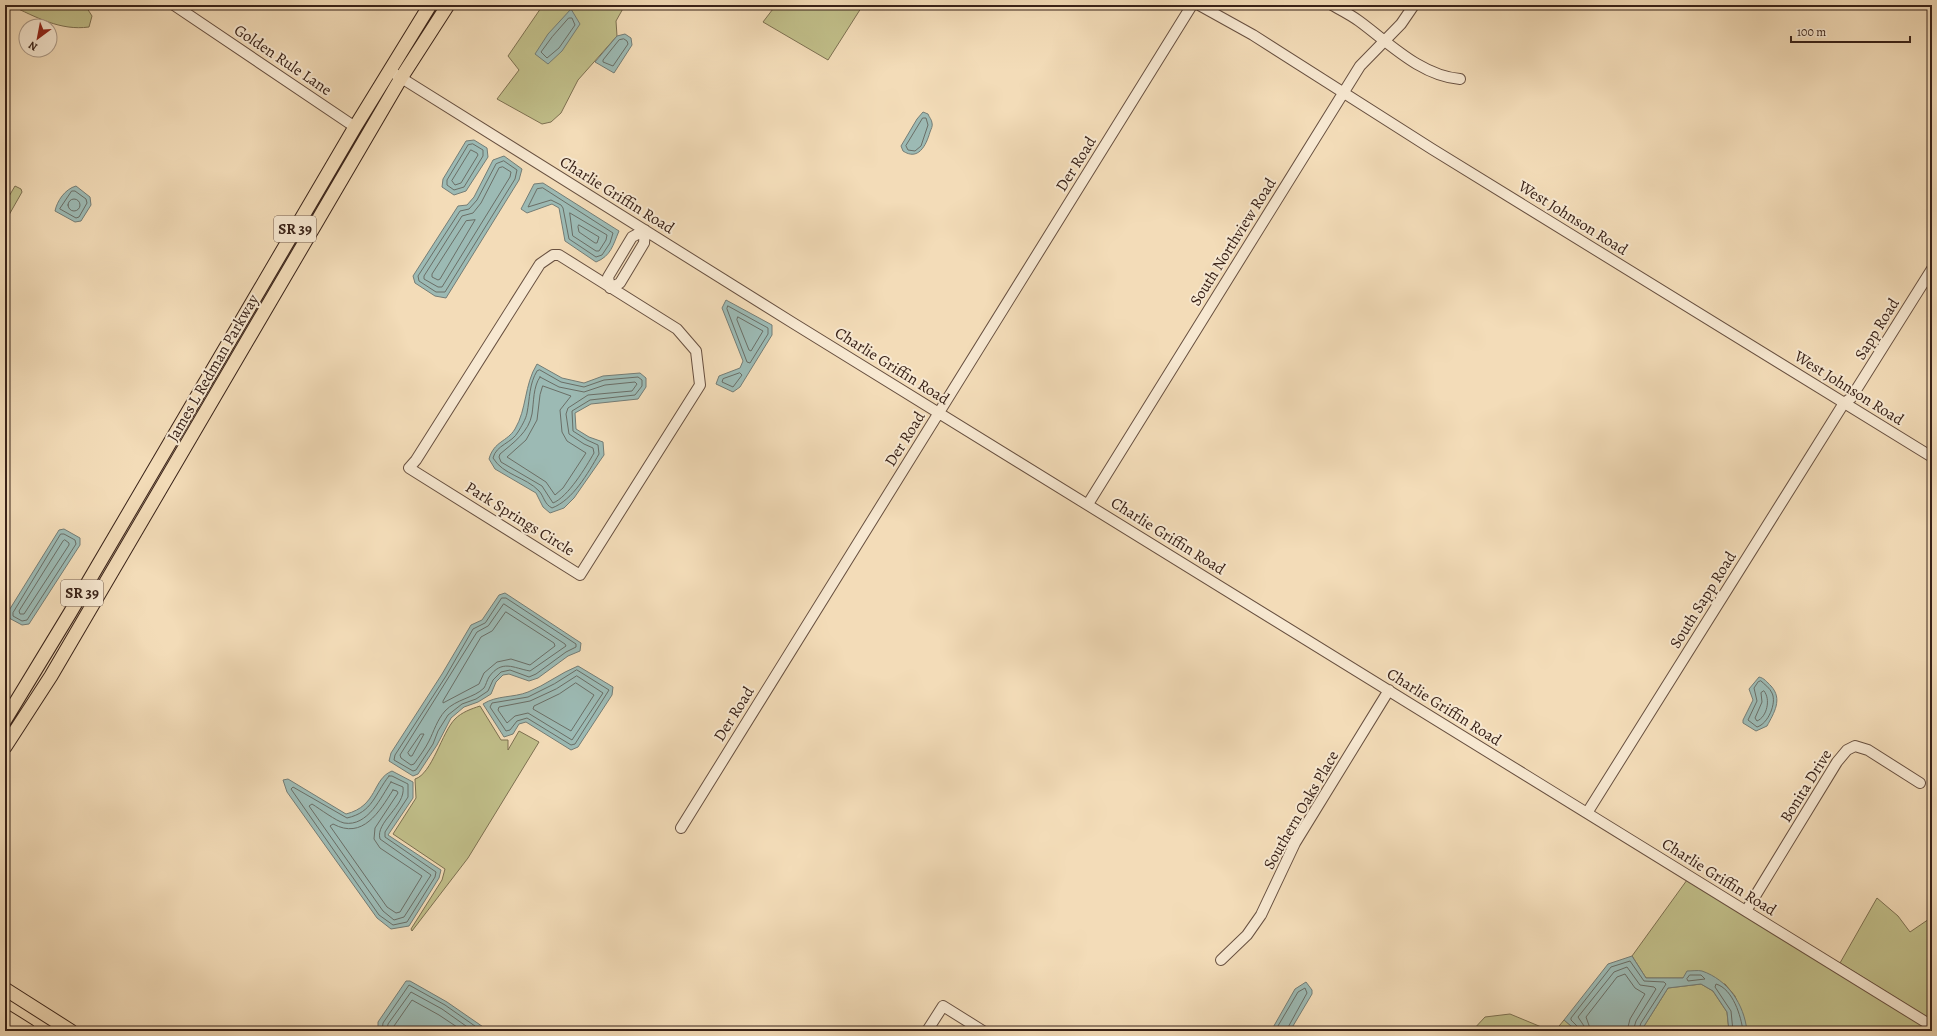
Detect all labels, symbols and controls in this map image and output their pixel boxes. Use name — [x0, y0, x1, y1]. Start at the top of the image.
north arrow — [18, 18, 58, 58]
scale bar — [1791, 18, 1910, 44]
street label: Golden Rule Lane — [230, 19, 336, 101]
text: 100 m — [1797, 24, 1826, 40]
text: N — [26, 38, 40, 55]
street label: Der Road — [1051, 132, 1102, 196]
street label: Charlie Griffin Road — [555, 151, 679, 239]
street label: South Northview Road — [1185, 173, 1282, 310]
street label: West Johnson Road — [1513, 175, 1632, 261]
road number: SR 39 — [274, 216, 316, 242]
street label: James L Redman Parkway — [162, 290, 265, 446]
street label: Sapp Road — [1849, 294, 1905, 364]
street label: Charlie Griffin Road — [830, 322, 954, 410]
street label: West Johnson Road — [1789, 345, 1908, 431]
street label: Der Road — [880, 407, 931, 471]
street label: Park Springs Circle — [461, 477, 579, 561]
street label: Charlie Griffin Road — [1106, 492, 1230, 580]
street label: South Sapp Road — [1664, 547, 1742, 653]
road number: SR 39 — [61, 580, 103, 606]
street label: Charlie Griffin Road — [1382, 663, 1506, 751]
street label: Der Road — [709, 682, 760, 746]
street label: Bonita Drive — [1775, 745, 1837, 827]
street label: Southern Oaks Place — [1258, 747, 1344, 873]
street label: Charlie Griffin Road — [1657, 833, 1781, 921]

